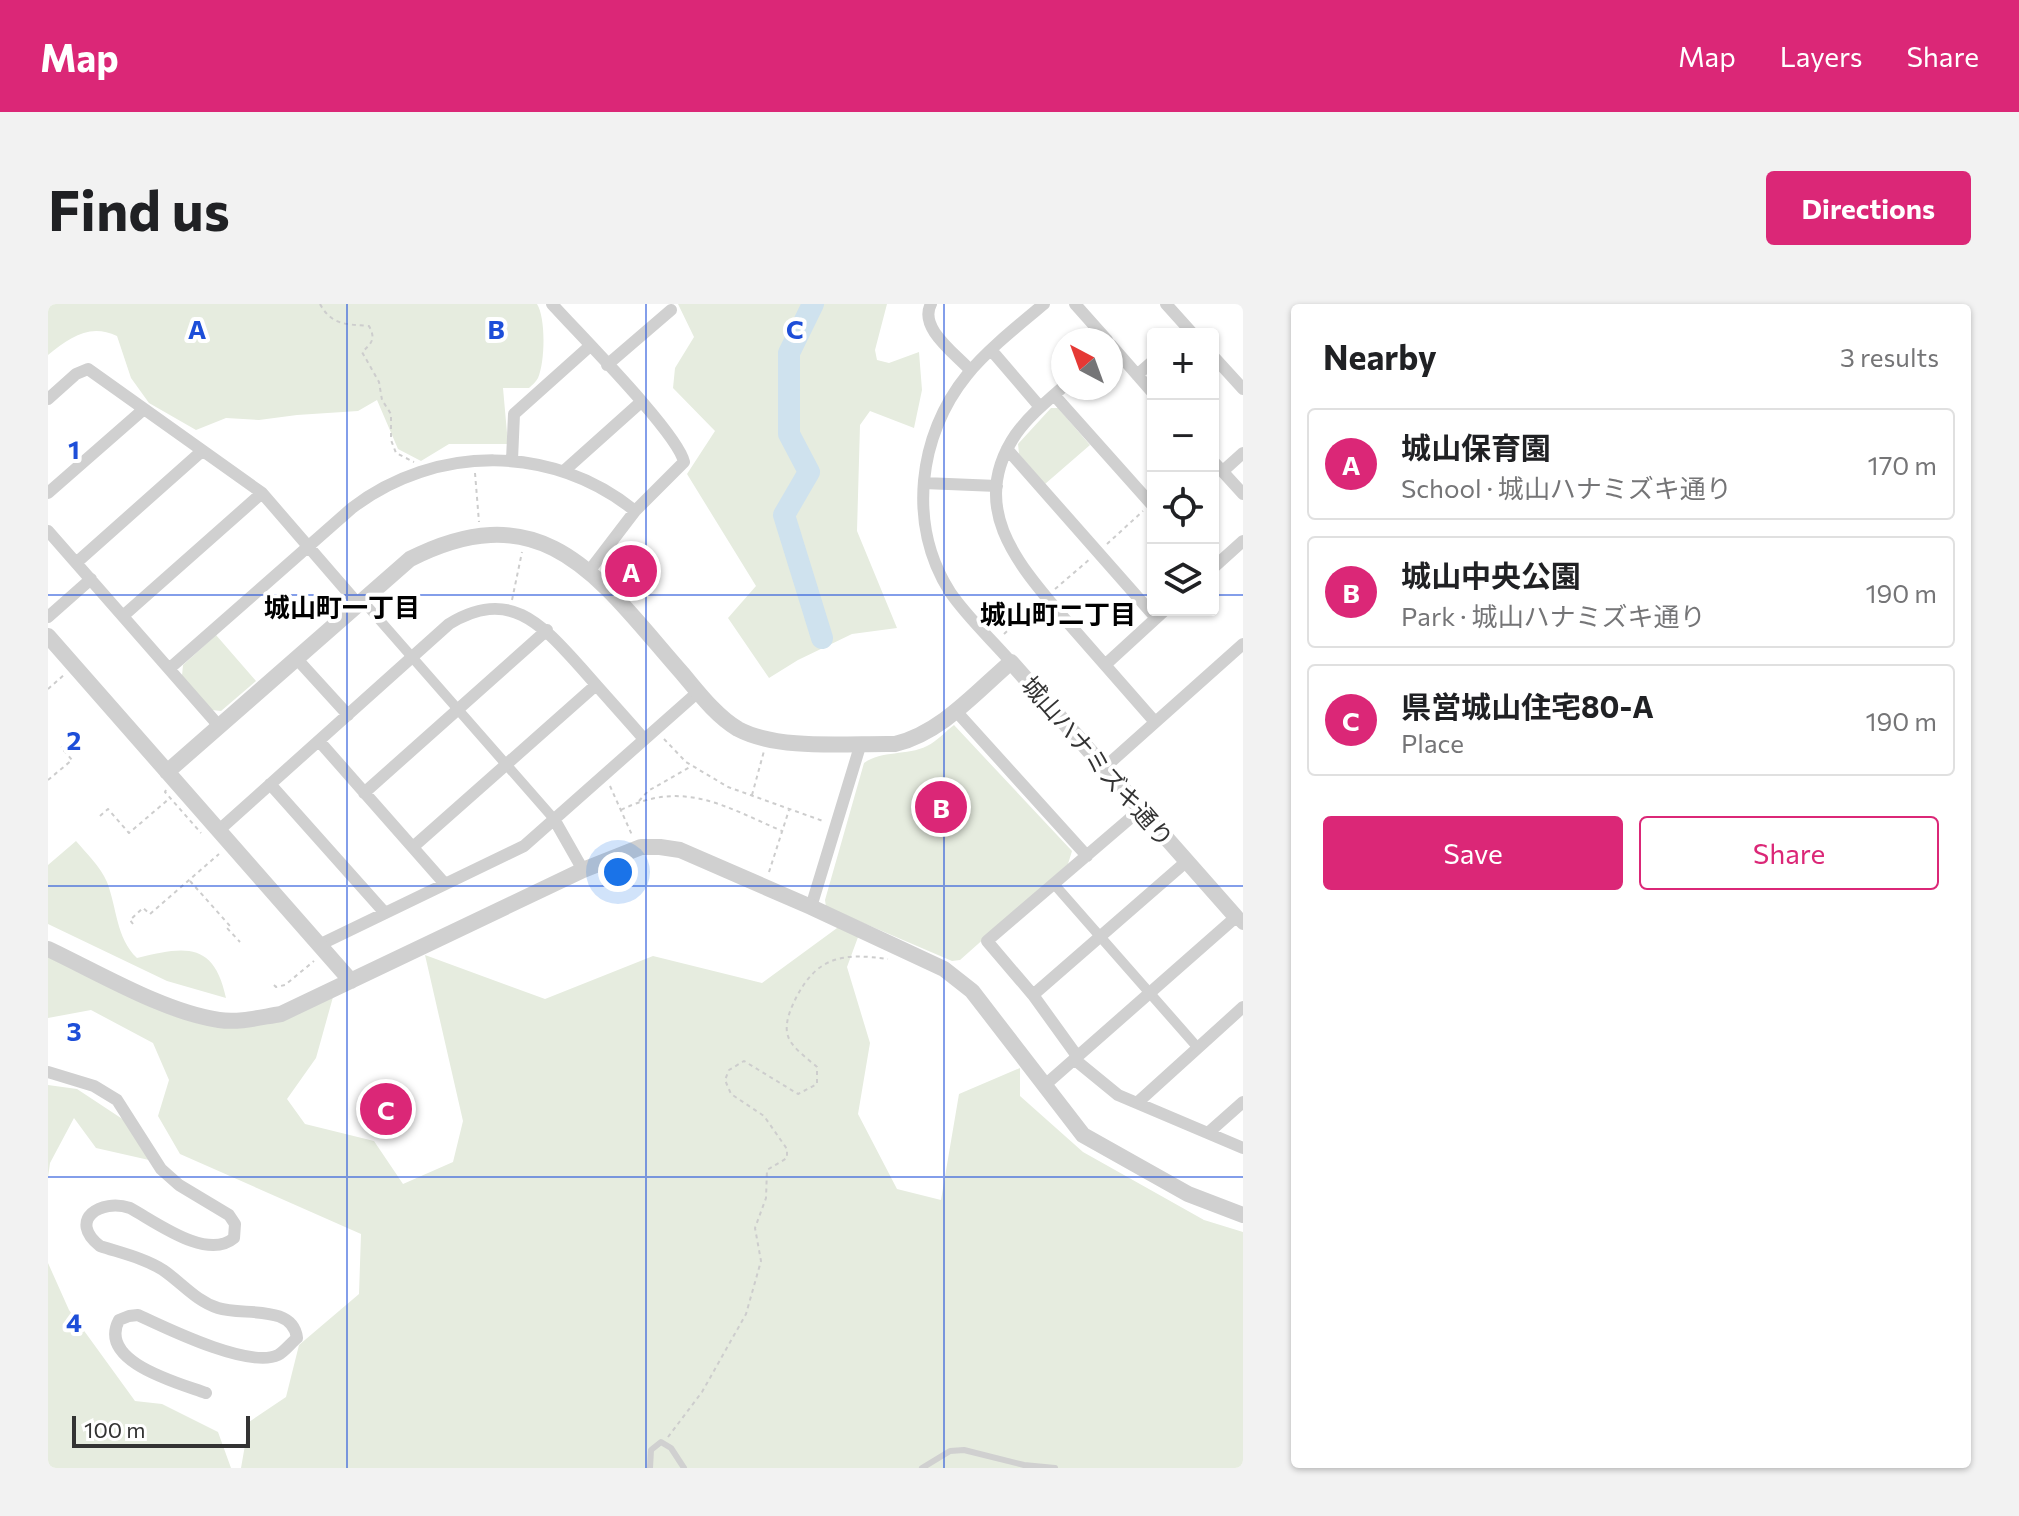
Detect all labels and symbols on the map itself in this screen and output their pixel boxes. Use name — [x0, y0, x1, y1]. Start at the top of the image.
text: A — [188, 313, 207, 344]
text: B — [487, 313, 505, 344]
text: C — [786, 313, 804, 344]
north arrow — [1051, 328, 1123, 400]
text: 1 — [68, 433, 80, 464]
pin: A — [605, 541, 657, 601]
district label: 城山町一丁目 — [264, 591, 420, 622]
district label: 城山町二丁目 — [980, 598, 1136, 629]
street label: 城山ハナミズキ通り — [1016, 670, 1180, 852]
text: 2 — [67, 724, 81, 755]
pin: B — [915, 777, 967, 837]
your location — [598, 852, 638, 892]
text: 3 — [66, 1015, 82, 1046]
pin: C — [360, 1079, 412, 1139]
text: 4 — [66, 1306, 82, 1337]
scale bar — [72, 1412, 250, 1448]

